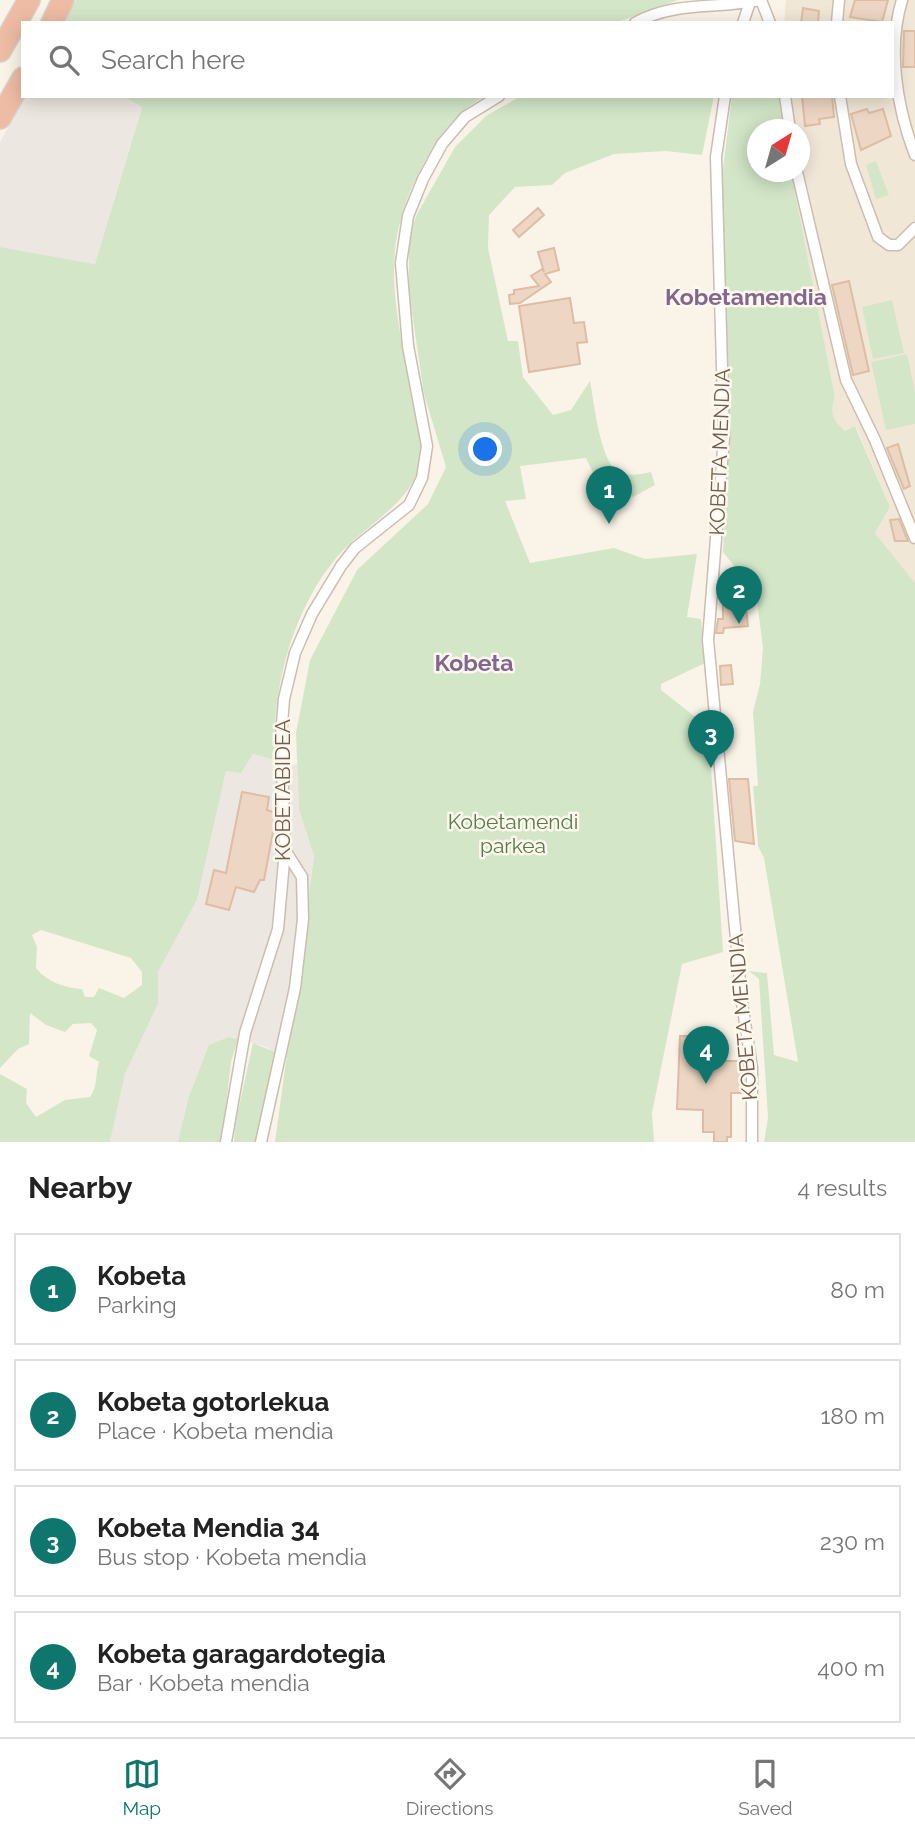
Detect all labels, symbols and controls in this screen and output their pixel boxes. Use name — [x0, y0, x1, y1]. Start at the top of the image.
search box — [21, 21, 894, 98]
icon: search — [45, 41, 83, 79]
text: Search here — [101, 45, 245, 75]
north arrow — [747, 119, 810, 182]
district label: Kobetamendia — [665, 283, 827, 310]
street label: KOBETA MENDIA — [704, 368, 735, 536]
your location — [468, 432, 502, 466]
pin: 1 — [586, 466, 632, 524]
pin: 2 — [716, 566, 762, 624]
district label: Kobeta — [435, 649, 513, 676]
pin: 3 — [688, 710, 734, 768]
street label: KOBETABIDEA — [270, 719, 295, 861]
park label: Kobetamendi parkea — [448, 809, 578, 858]
street label: KOBETA MENDIA — [723, 933, 762, 1101]
pin: 4 — [683, 1026, 729, 1084]
text: Nearby — [28, 1170, 132, 1205]
text: 4 results — [798, 1174, 887, 1201]
text: Kobeta — [97, 1261, 186, 1291]
text: 1 — [47, 1276, 59, 1303]
text: 80 m — [830, 1276, 885, 1303]
text: Parking — [97, 1291, 177, 1318]
text: Kobeta gotorlekua — [97, 1387, 329, 1417]
text: 2 — [47, 1402, 59, 1429]
text: 180 m — [820, 1402, 885, 1429]
text: Place · Kobeta mendia — [97, 1417, 334, 1444]
text: Kobeta Mendia 34 — [97, 1513, 320, 1543]
text: 3 — [47, 1528, 59, 1555]
text: 230 m — [820, 1528, 885, 1555]
text: Bus stop · Kobeta mendia — [97, 1543, 367, 1570]
text: Kobeta garagardotegia — [97, 1639, 386, 1669]
text: 4 — [46, 1654, 60, 1681]
text: 400 m — [817, 1654, 885, 1681]
text: Bar · Kobeta mendia — [97, 1669, 310, 1696]
tab: Map — [122, 1755, 161, 1819]
tab: Directions — [406, 1755, 494, 1819]
tab: Saved — [738, 1755, 793, 1819]

